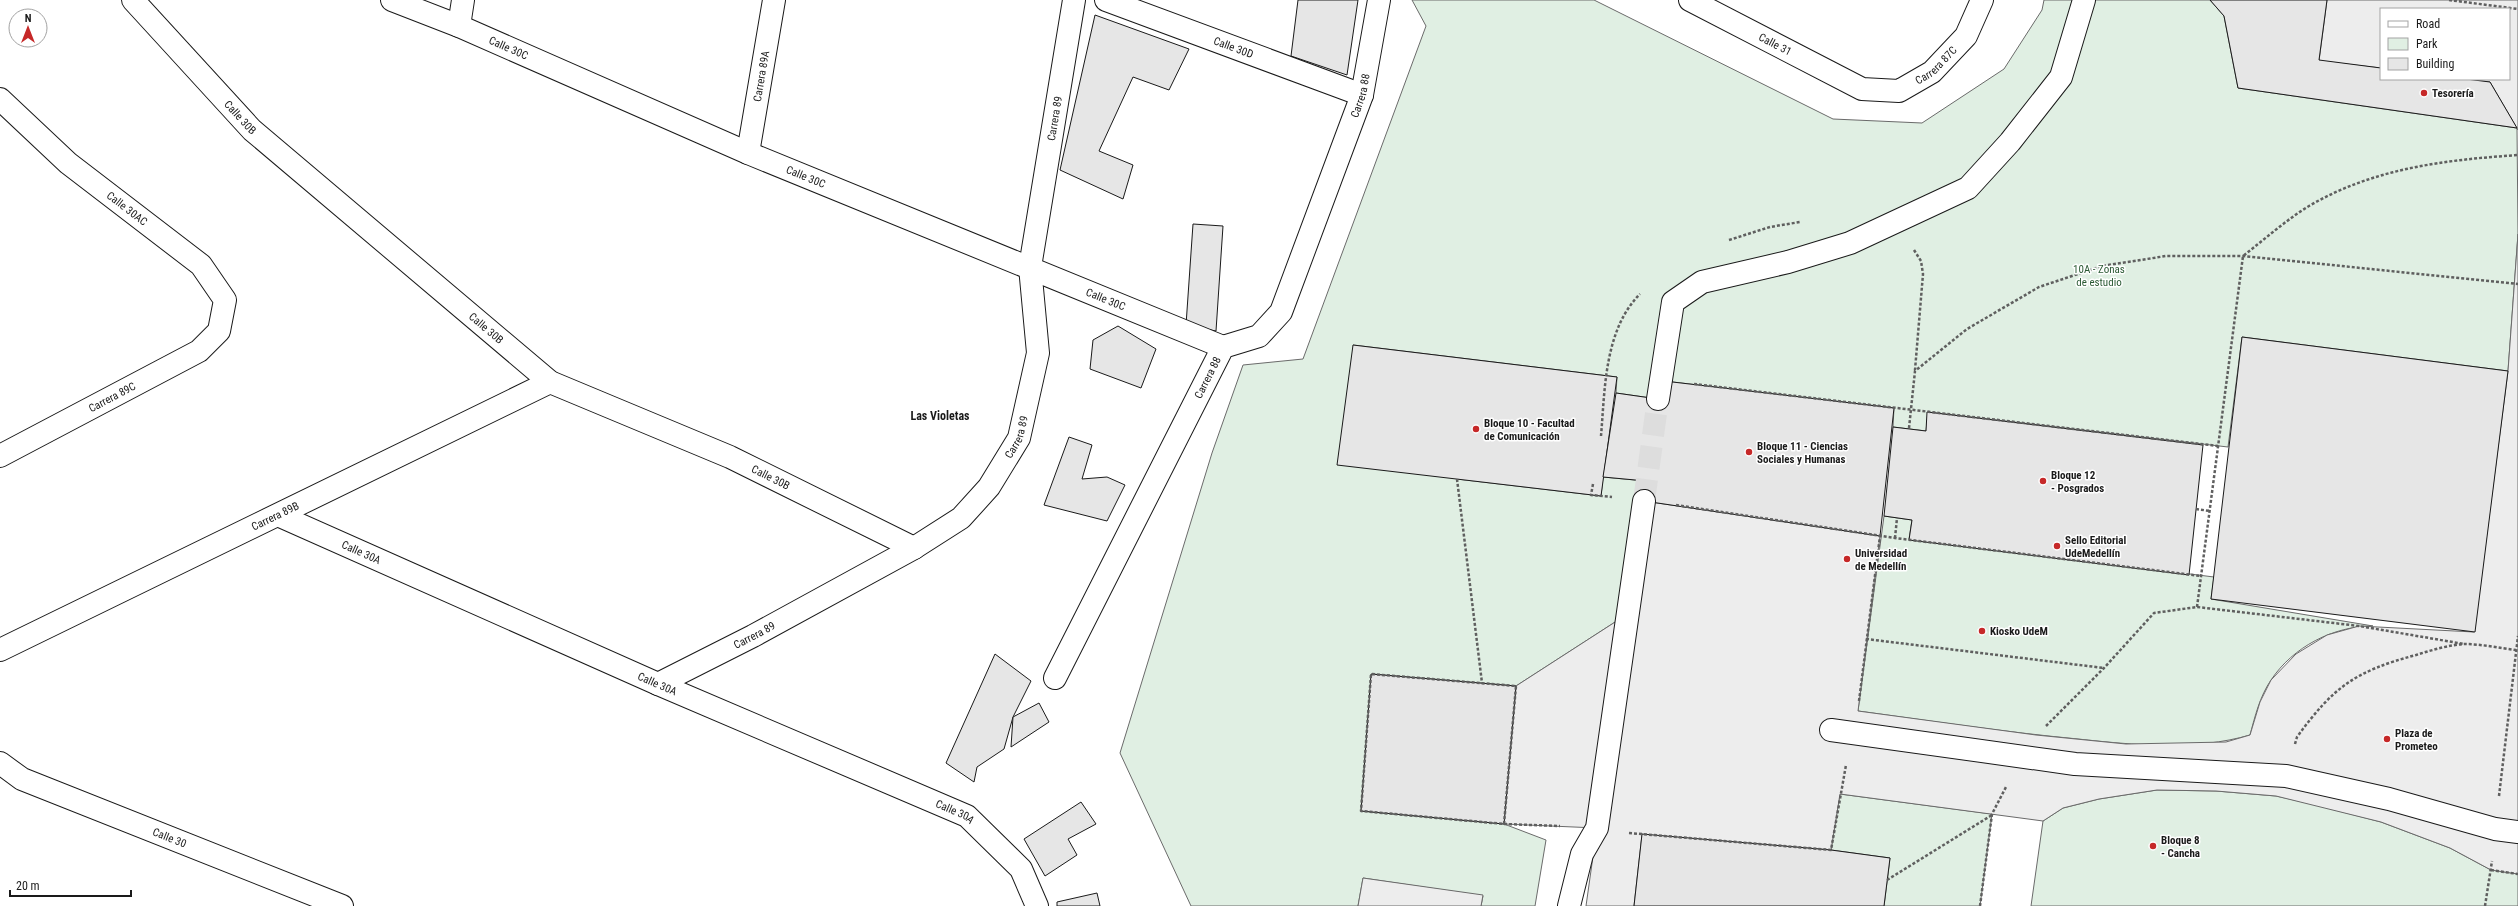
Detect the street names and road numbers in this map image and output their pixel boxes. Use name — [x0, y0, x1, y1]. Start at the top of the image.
street label: Calle 31 — [1756, 31, 1794, 58]
street label: Calle 30C — [487, 34, 530, 63]
street label: Calle 30D — [1212, 34, 1255, 61]
street label: Carrera 87C — [1913, 44, 1960, 87]
street label: Carrera 89A — [751, 49, 772, 103]
street label: Carrera 88 — [1348, 73, 1373, 120]
street label: Carrera 89 — [1045, 95, 1065, 142]
street label: Calle 30B — [221, 98, 258, 138]
street label: Calle 30C — [784, 163, 827, 191]
street label: Calle 30AC — [104, 189, 150, 228]
street label: Calle 30C — [1084, 286, 1127, 313]
street label: Calle 30B — [466, 310, 506, 347]
street label: Carrera 88 — [1192, 355, 1224, 401]
street label: Carrera 89C — [87, 380, 138, 415]
street label: Carrera 89 — [1002, 415, 1031, 461]
street label: Calle 30B — [749, 463, 792, 493]
street label: Carrera 89B — [249, 499, 301, 533]
street label: Calle 30A — [340, 538, 383, 567]
street label: Carrera 89 — [732, 619, 778, 652]
street label: Calle 30A — [636, 670, 679, 699]
street label: Calle 30A — [934, 797, 977, 827]
street label: Calle 30 — [151, 826, 188, 851]

